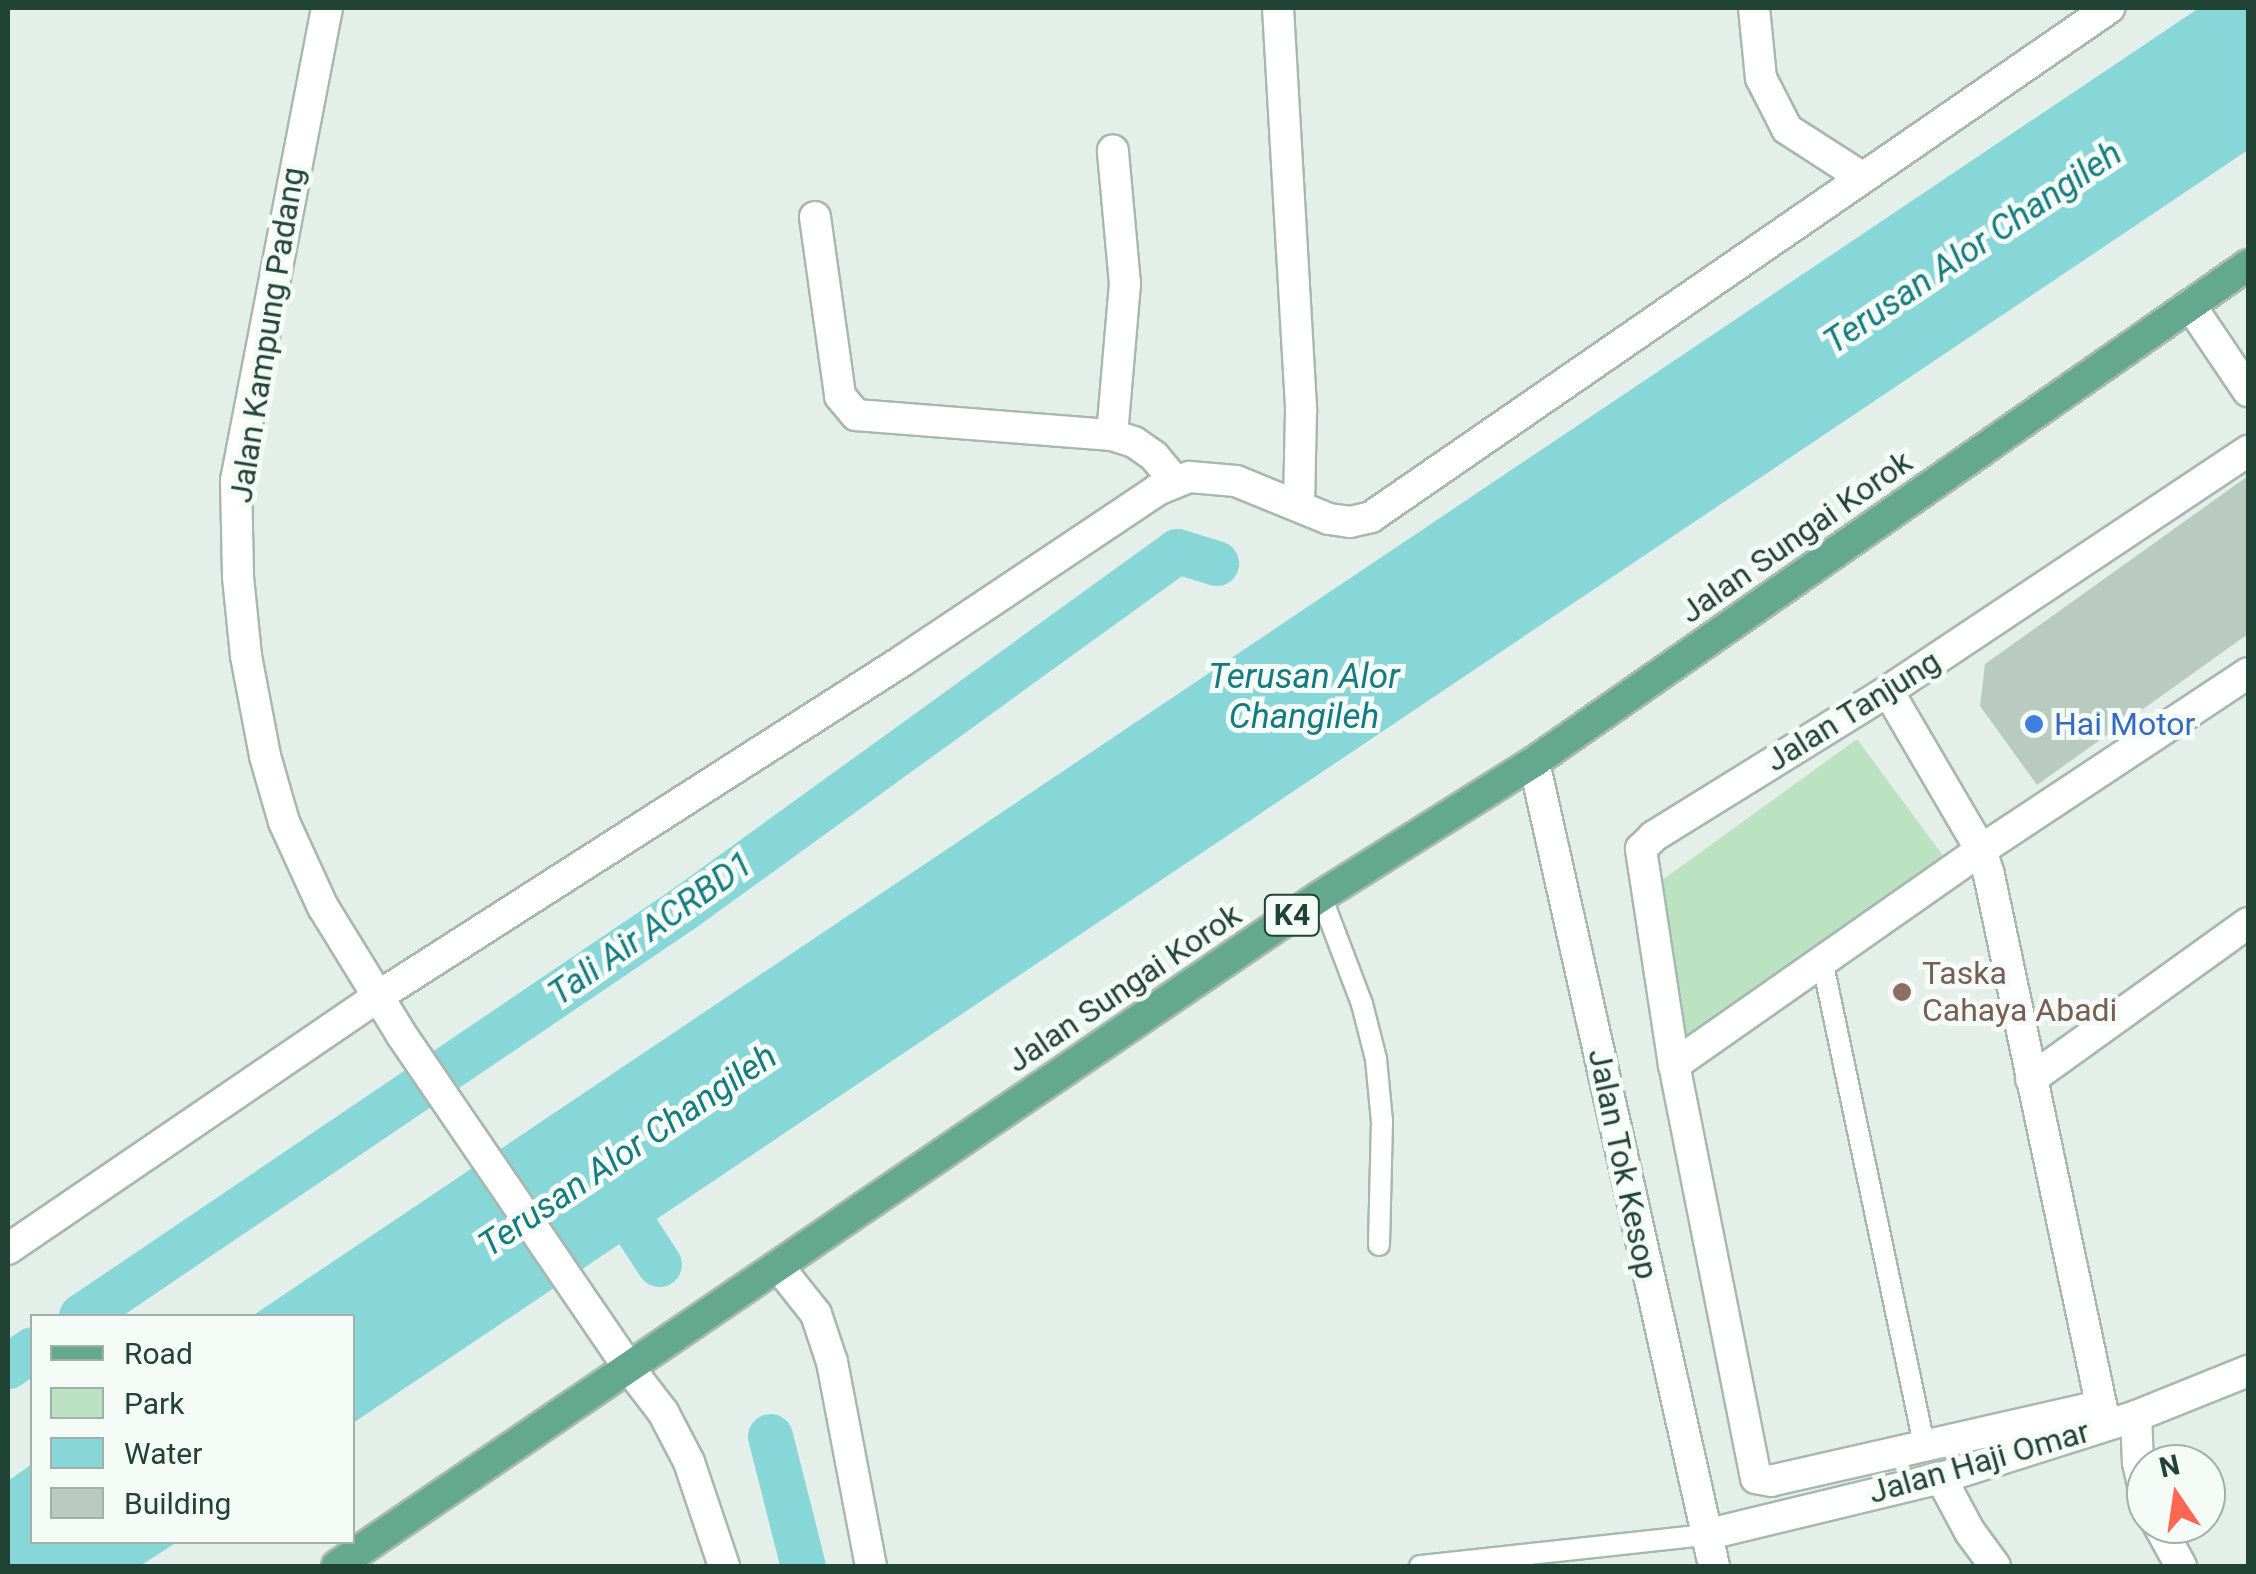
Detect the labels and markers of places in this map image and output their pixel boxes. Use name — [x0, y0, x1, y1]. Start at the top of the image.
place label: Hai Motor — [2054, 705, 2195, 743]
marker: Hai Motor — [2023, 713, 2045, 735]
place label: Taska Cahaya Abadi — [1922, 955, 2117, 1030]
marker: Taska Cahaya Abadi — [1891, 981, 1913, 1003]

